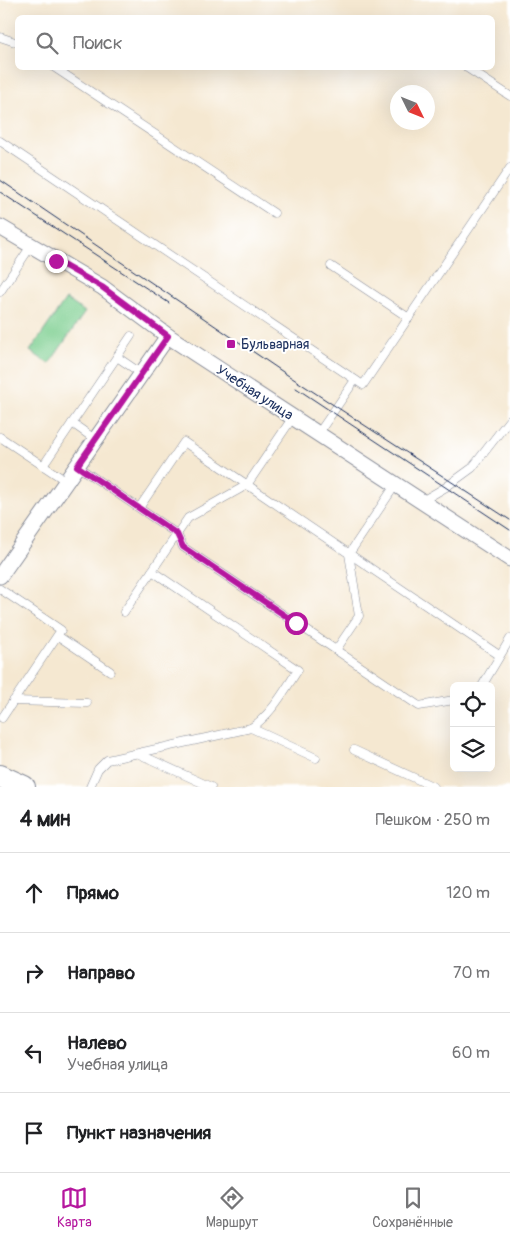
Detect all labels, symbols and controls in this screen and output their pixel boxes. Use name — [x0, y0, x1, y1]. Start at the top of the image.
search box — [15, 15, 495, 70]
icon: search — [33, 29, 61, 57]
text: Поиск — [73, 31, 123, 55]
north arrow — [390, 85, 435, 130]
route end — [45, 250, 68, 273]
place label: Бульварная — [241, 336, 309, 353]
marker: Бульварная — [225, 338, 237, 350]
street label: Учебная улица — [213, 361, 296, 424]
route start — [285, 612, 308, 635]
map controls — [450, 682, 495, 772]
button: locate — [450, 682, 495, 727]
button: layers — [450, 727, 495, 772]
text: 4 мин — [20, 806, 70, 833]
text: Пешком · 250 m — [375, 810, 490, 830]
icon: ahead — [20, 879, 48, 907]
text: Прямо — [67, 881, 119, 905]
text: 120 m — [446, 883, 490, 903]
icon: right — [20, 959, 48, 987]
text: Направо — [67, 961, 135, 985]
text: 70 m — [453, 963, 490, 983]
text: Налево — [67, 1031, 127, 1055]
icon: left — [20, 1039, 48, 1067]
text: 60 m — [452, 1043, 490, 1063]
text: Учебная улица — [67, 1055, 168, 1075]
icon: arrive — [20, 1119, 48, 1147]
text: Пункт назначения — [67, 1121, 211, 1145]
tab: Карта — [57, 1184, 92, 1231]
tab: Маршрут — [206, 1184, 258, 1231]
tab: Сохранённые — [372, 1184, 453, 1231]

